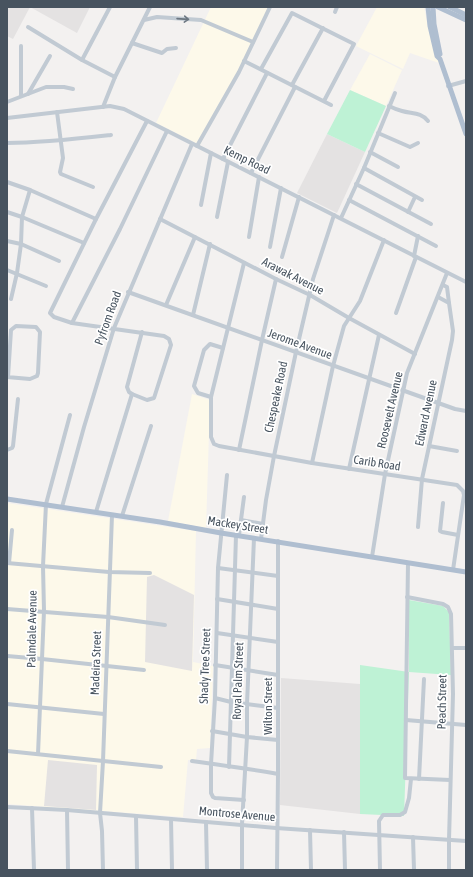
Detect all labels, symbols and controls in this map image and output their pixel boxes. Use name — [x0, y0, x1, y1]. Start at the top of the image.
one-way arrow — [176, 16, 189, 23]
street label: Kemp Road — [221, 143, 273, 177]
street label: Arawak Avenue — [260, 254, 326, 298]
street label: Pyfrom Road — [92, 289, 124, 347]
street label: Jerome Avenue — [266, 326, 334, 362]
street label: Chespeake Road — [262, 360, 290, 434]
street label: Roosevelt Avenue — [374, 370, 406, 450]
street label: Edward Avenue — [412, 379, 440, 447]
street label: Carib Road — [352, 452, 402, 474]
street label: Mackey Street — [207, 513, 270, 537]
street label: Palmdale Avenue — [24, 590, 40, 668]
street label: Shady Tree Street — [197, 627, 213, 704]
street label: Madeira Street — [88, 630, 104, 695]
street label: Royal Palm Street — [230, 641, 246, 720]
street label: Peach Street — [435, 674, 449, 730]
street label: Wilton Street — [261, 677, 275, 735]
street label: Montrose Avenue — [198, 804, 276, 824]

